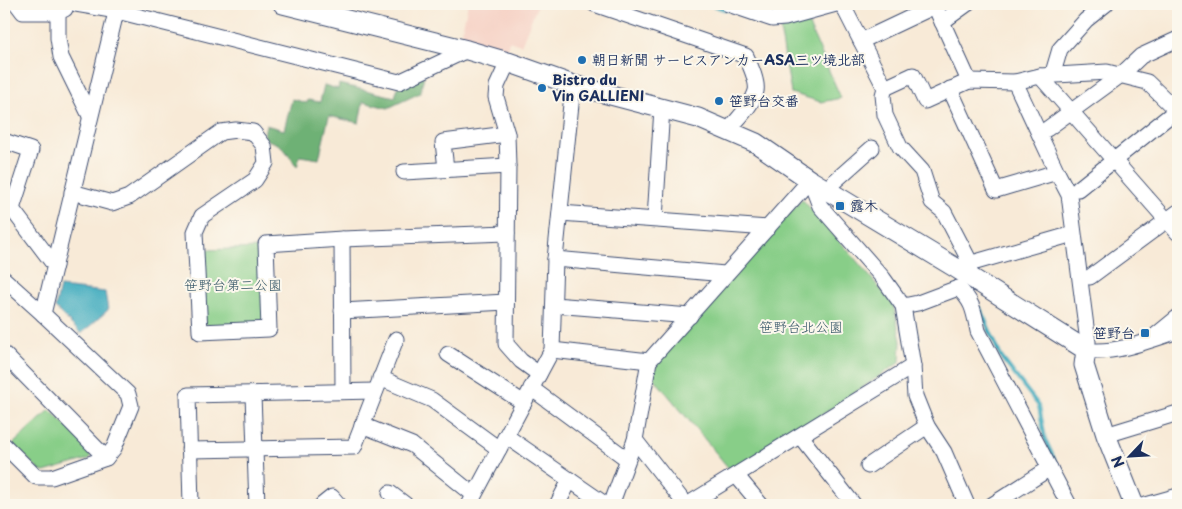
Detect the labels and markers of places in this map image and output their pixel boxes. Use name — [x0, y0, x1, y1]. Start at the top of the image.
place label: 朝日新聞 サービスアンカーASA三ツ境北部 — [592, 49, 865, 70]
marker: 朝日新聞 サービスアンカーASA三ツ境北部 — [576, 54, 588, 66]
place label: Bistro du Vin GALLIENI — [552, 69, 644, 106]
marker: Bistro du Vin GALLIENI — [536, 82, 548, 94]
place label: 笹野台交番 — [729, 90, 799, 111]
marker: 笹野台交番 — [713, 95, 725, 107]
place label: 露木 — [850, 195, 878, 216]
marker: 露木 — [834, 200, 846, 212]
place label: 笹野台 — [1093, 322, 1135, 343]
marker: 笹野台 — [1139, 327, 1151, 339]

